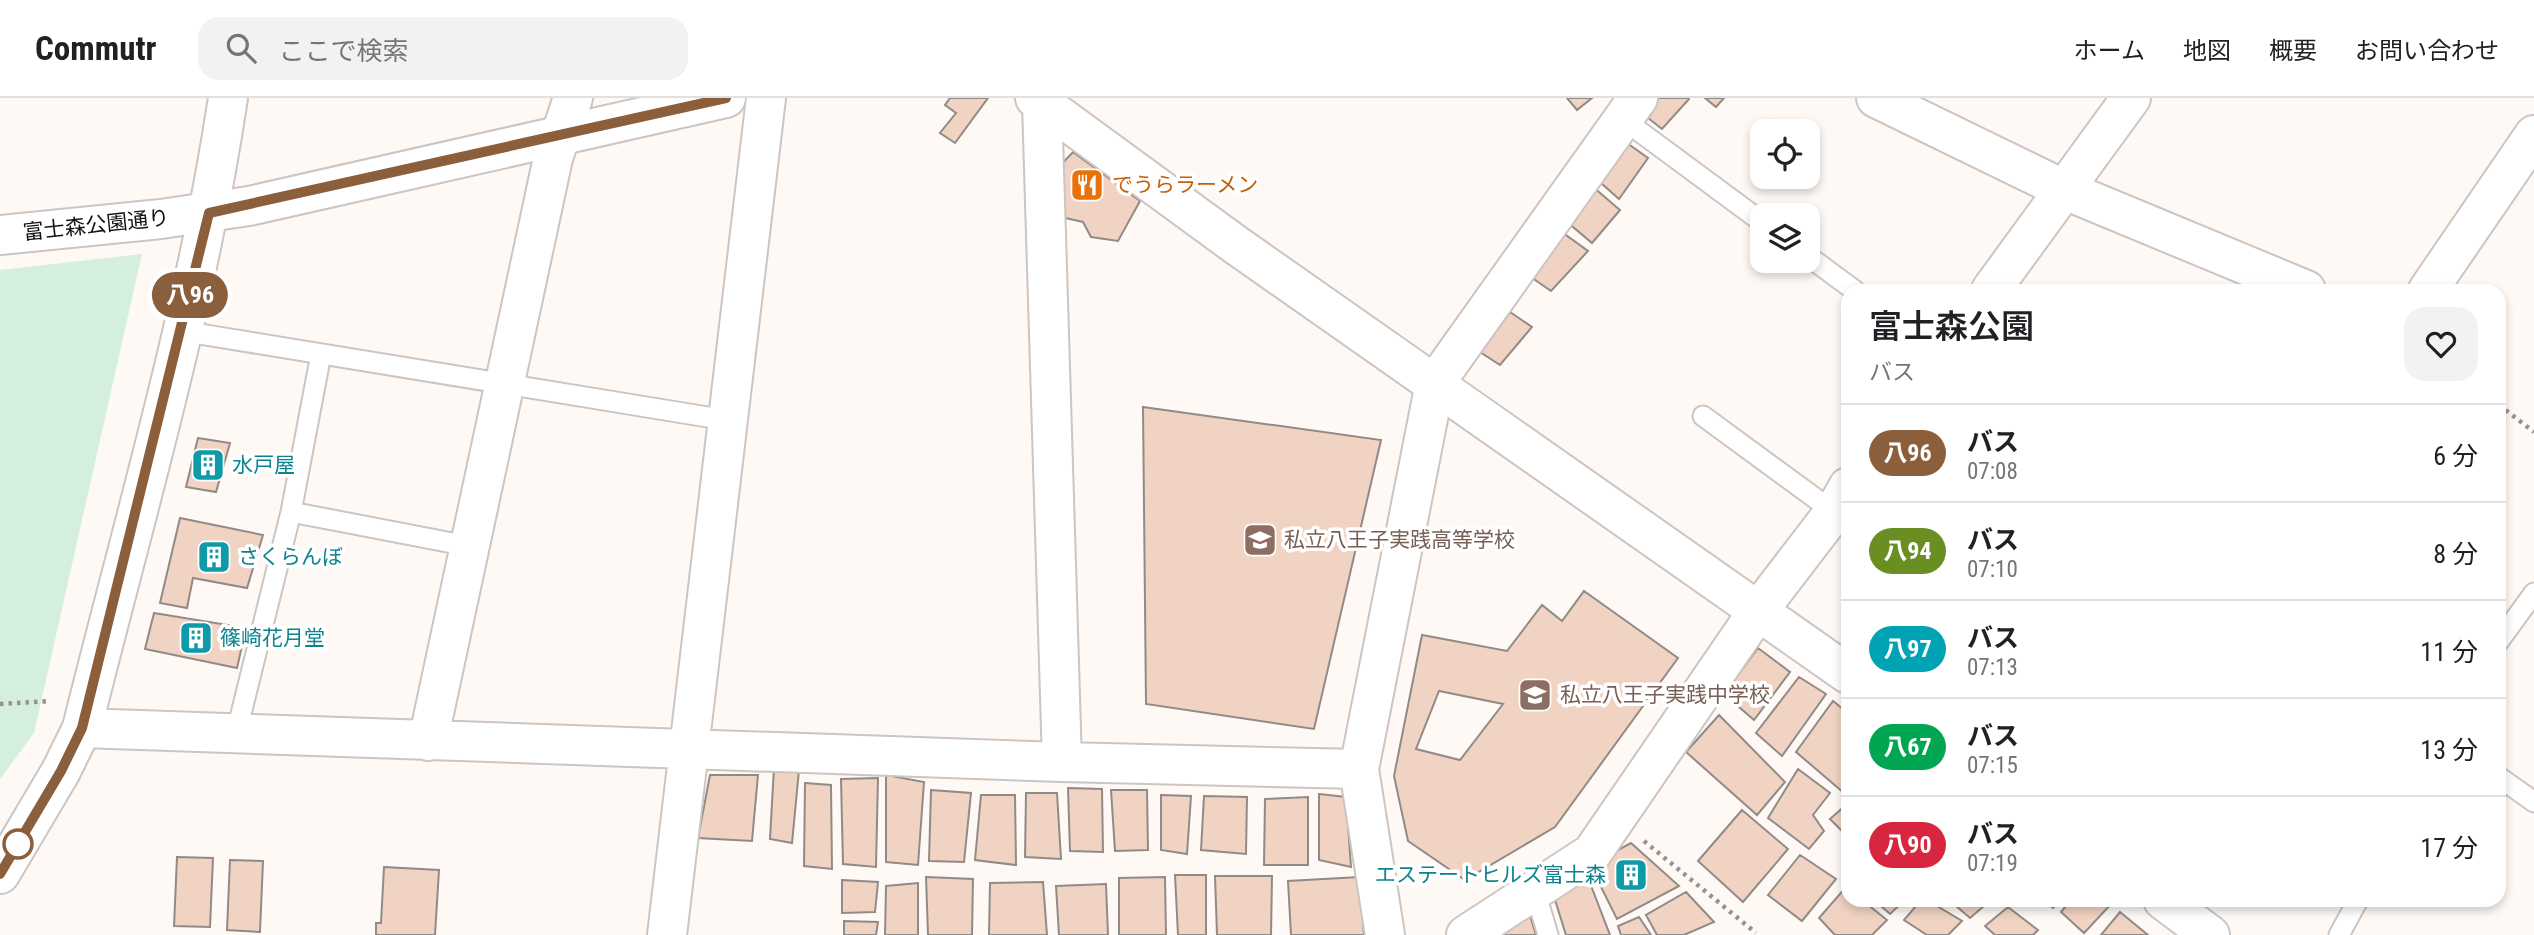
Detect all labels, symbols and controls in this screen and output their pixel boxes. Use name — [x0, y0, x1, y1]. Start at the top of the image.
search box — [198, 17, 688, 80]
text: Commutr — [35, 29, 156, 68]
icon: search — [222, 29, 260, 67]
text: ここで検索 — [278, 36, 408, 66]
text: ホーム — [2074, 37, 2145, 65]
text: 地図 — [2183, 37, 2231, 65]
text: 概要 — [2269, 37, 2317, 65]
text: お問い合わせ — [2355, 37, 2499, 65]
map controls — [1750, 119, 1820, 273]
button: locate — [1750, 119, 1820, 189]
restaurant icon: でうらラーメン — [1068, 166, 1106, 204]
place label: でうらラーメン — [1112, 173, 1258, 197]
button: layers — [1750, 203, 1820, 273]
street label: 富士森公園通り — [22, 205, 170, 245]
line badge: 八96 — [150, 272, 230, 318]
text: 八96 — [166, 281, 214, 309]
text: 富士森公園 — [1869, 307, 2034, 346]
button: heart — [2404, 307, 2478, 381]
text: バス — [1869, 359, 1915, 386]
text: バス — [1967, 427, 2019, 457]
text: 八96 — [1883, 439, 1932, 467]
text: 6 分 — [2433, 441, 2478, 471]
building icon: 水戸屋 — [189, 446, 227, 484]
place label: 水戸屋 — [232, 453, 295, 477]
text: 07:08 — [1967, 458, 2018, 485]
school or university icon: 私立八王子実践高等学校 — [1241, 521, 1279, 559]
text: バス — [1967, 525, 2019, 555]
place label: 私立八王子実践高等学校 — [1284, 528, 1515, 552]
text: 八94 — [1883, 537, 1932, 565]
building icon: さくらんぼ — [195, 538, 233, 576]
text: 8 分 — [2433, 539, 2478, 569]
place label: さくらんぼ — [238, 545, 343, 569]
text: 07:10 — [1967, 556, 2018, 583]
building icon: 篠崎花月堂 — [177, 619, 215, 657]
text: バス — [1967, 623, 2019, 653]
place label: 篠崎花月堂 — [220, 626, 325, 650]
text: 八97 — [1883, 635, 1932, 663]
text: 11 分 — [2420, 637, 2478, 667]
text: 07:13 — [1967, 654, 2018, 681]
school or university icon: 私立八王子実践中学校 — [1516, 676, 1554, 714]
place label: 私立八王子実践中学校 — [1560, 683, 1770, 707]
text: バス — [1967, 721, 2019, 751]
text: 八67 — [1883, 733, 1932, 761]
text: 13 分 — [2420, 735, 2478, 765]
text: 07:15 — [1967, 752, 2018, 779]
text: バス — [1967, 819, 2019, 849]
unlabelled marker — [3, 829, 33, 859]
text: 八90 — [1883, 831, 1932, 859]
text: 17 分 — [2420, 833, 2478, 863]
text: 07:19 — [1967, 850, 2018, 877]
building icon: エステートヒルズ富士森 — [1612, 856, 1650, 894]
place label: エステートヒルズ富士森 — [1375, 863, 1606, 887]

